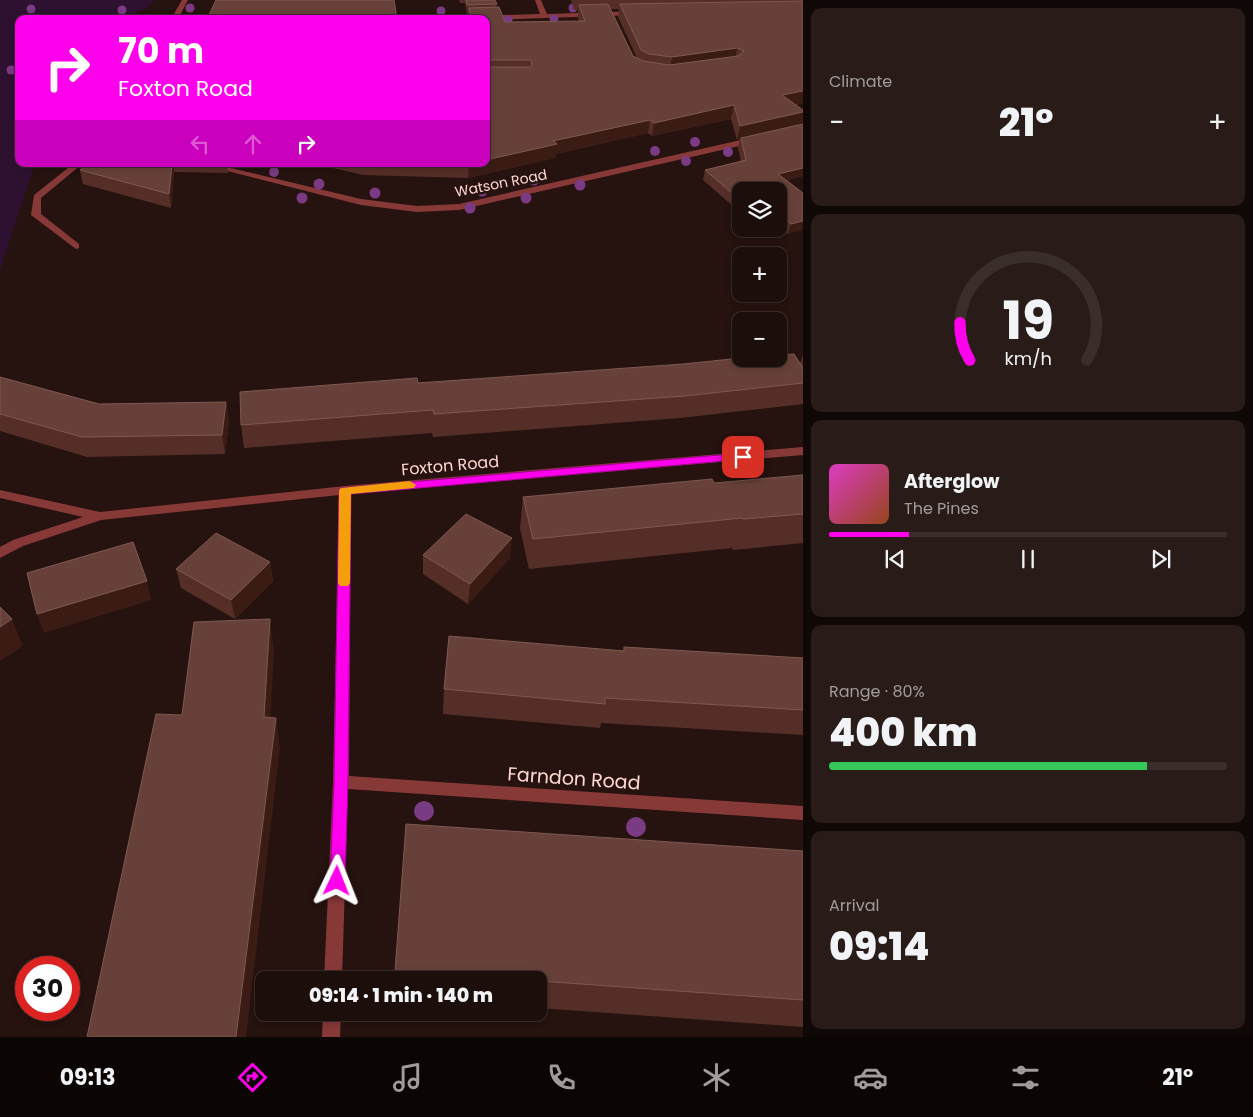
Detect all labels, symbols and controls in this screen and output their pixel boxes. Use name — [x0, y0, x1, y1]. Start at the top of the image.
text: 70 m — [118, 26, 204, 75]
icon: right — [35, 35, 100, 100]
text: Climate — [829, 70, 892, 93]
text: Foxton Road — [118, 73, 253, 104]
text: 21° — [999, 96, 1053, 149]
text: − — [829, 103, 844, 142]
text: + — [1208, 103, 1227, 142]
icon: left — [186, 130, 214, 158]
icon: ahead — [239, 130, 267, 158]
icon: right — [292, 130, 320, 158]
street label: Watson Road — [453, 164, 549, 202]
map controls — [732, 182, 787, 367]
button: layers — [732, 182, 787, 237]
button: + — [732, 247, 787, 302]
text: 19 — [1002, 284, 1054, 357]
button: − — [732, 312, 787, 367]
text: km/h — [1004, 346, 1052, 371]
pin — [722, 436, 764, 478]
icon: arrive — [729, 443, 757, 471]
street label: Foxton Road — [400, 450, 500, 481]
text: Afterglow — [904, 468, 999, 495]
text: The Pines — [904, 497, 979, 520]
icon: previous — [881, 545, 909, 573]
icon: pause — [1014, 545, 1042, 573]
icon: next — [1147, 545, 1175, 573]
text: Range · 80% — [829, 680, 925, 703]
text: 400 km — [829, 706, 978, 759]
street label: Farndon Road — [507, 760, 641, 797]
position arrow — [310, 854, 362, 906]
text: Arrival — [829, 894, 879, 917]
text: 09:14 — [829, 920, 929, 973]
speed limit sign: 30 — [15, 956, 80, 1021]
text: 09:14 · 1 min · 140 m — [309, 982, 493, 1009]
icon: directions — [235, 1060, 270, 1095]
icon: music — [390, 1060, 425, 1095]
icon: phone — [544, 1060, 579, 1095]
icon: climate — [699, 1060, 734, 1095]
icon: car — [853, 1060, 888, 1095]
icon: filters — [1008, 1060, 1043, 1095]
text: 09:13 — [60, 1062, 115, 1093]
text: 21° — [1162, 1062, 1193, 1093]

